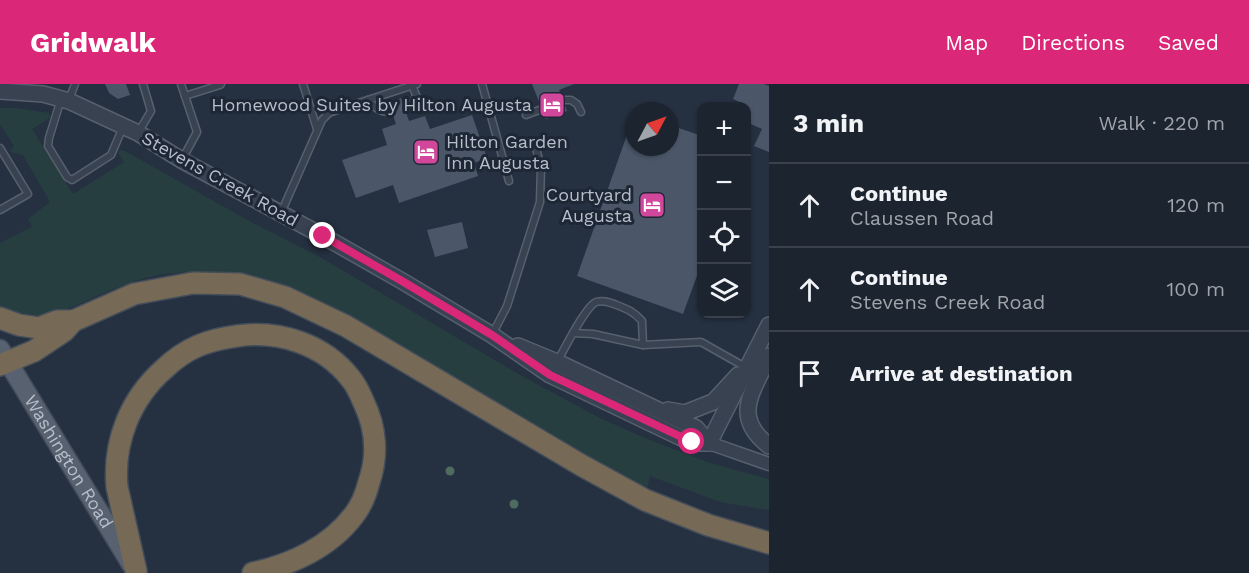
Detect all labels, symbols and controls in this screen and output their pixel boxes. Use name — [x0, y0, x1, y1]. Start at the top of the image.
text: Gridwalk — [30, 26, 156, 59]
text: Map — [945, 30, 988, 55]
text: Directions — [1021, 30, 1125, 55]
text: Saved — [1158, 30, 1219, 55]
hotel icon: Homewood Suites by Hilton Augusta — [537, 90, 567, 120]
place label: Homewood Suites by Hilton Augusta — [211, 94, 532, 115]
north arrow — [625, 102, 679, 156]
map controls — [697, 102, 751, 318]
button: + — [697, 102, 751, 156]
text: 3 min — [793, 108, 864, 138]
text: Walk · 220 m — [1098, 111, 1225, 135]
street label: Stevens Creek Road — [138, 127, 302, 230]
place label: Hilton Garden Inn Augusta — [446, 131, 568, 173]
hotel icon: Hilton Garden Inn Augusta — [411, 137, 441, 167]
button: − — [697, 156, 751, 210]
text: Continue — [850, 181, 948, 206]
place label: Courtyard Augusta — [546, 184, 632, 226]
icon: ahead — [793, 189, 826, 222]
hotel icon: Courtyard Augusta — [637, 190, 667, 220]
text: 120 m — [1167, 193, 1225, 217]
text: Claussen Road — [850, 206, 994, 230]
button: locate — [697, 210, 751, 264]
route end — [309, 222, 335, 248]
button: layers — [697, 264, 751, 318]
text: Continue — [850, 265, 948, 290]
icon: ahead — [793, 273, 826, 306]
text: 100 m — [1166, 277, 1225, 301]
text: Stevens Creek Road — [850, 290, 1045, 314]
icon: arrive — [793, 357, 826, 390]
text: Arrive at destination — [850, 361, 1073, 386]
street label: Washington Road — [20, 391, 118, 532]
route start — [678, 428, 704, 454]

